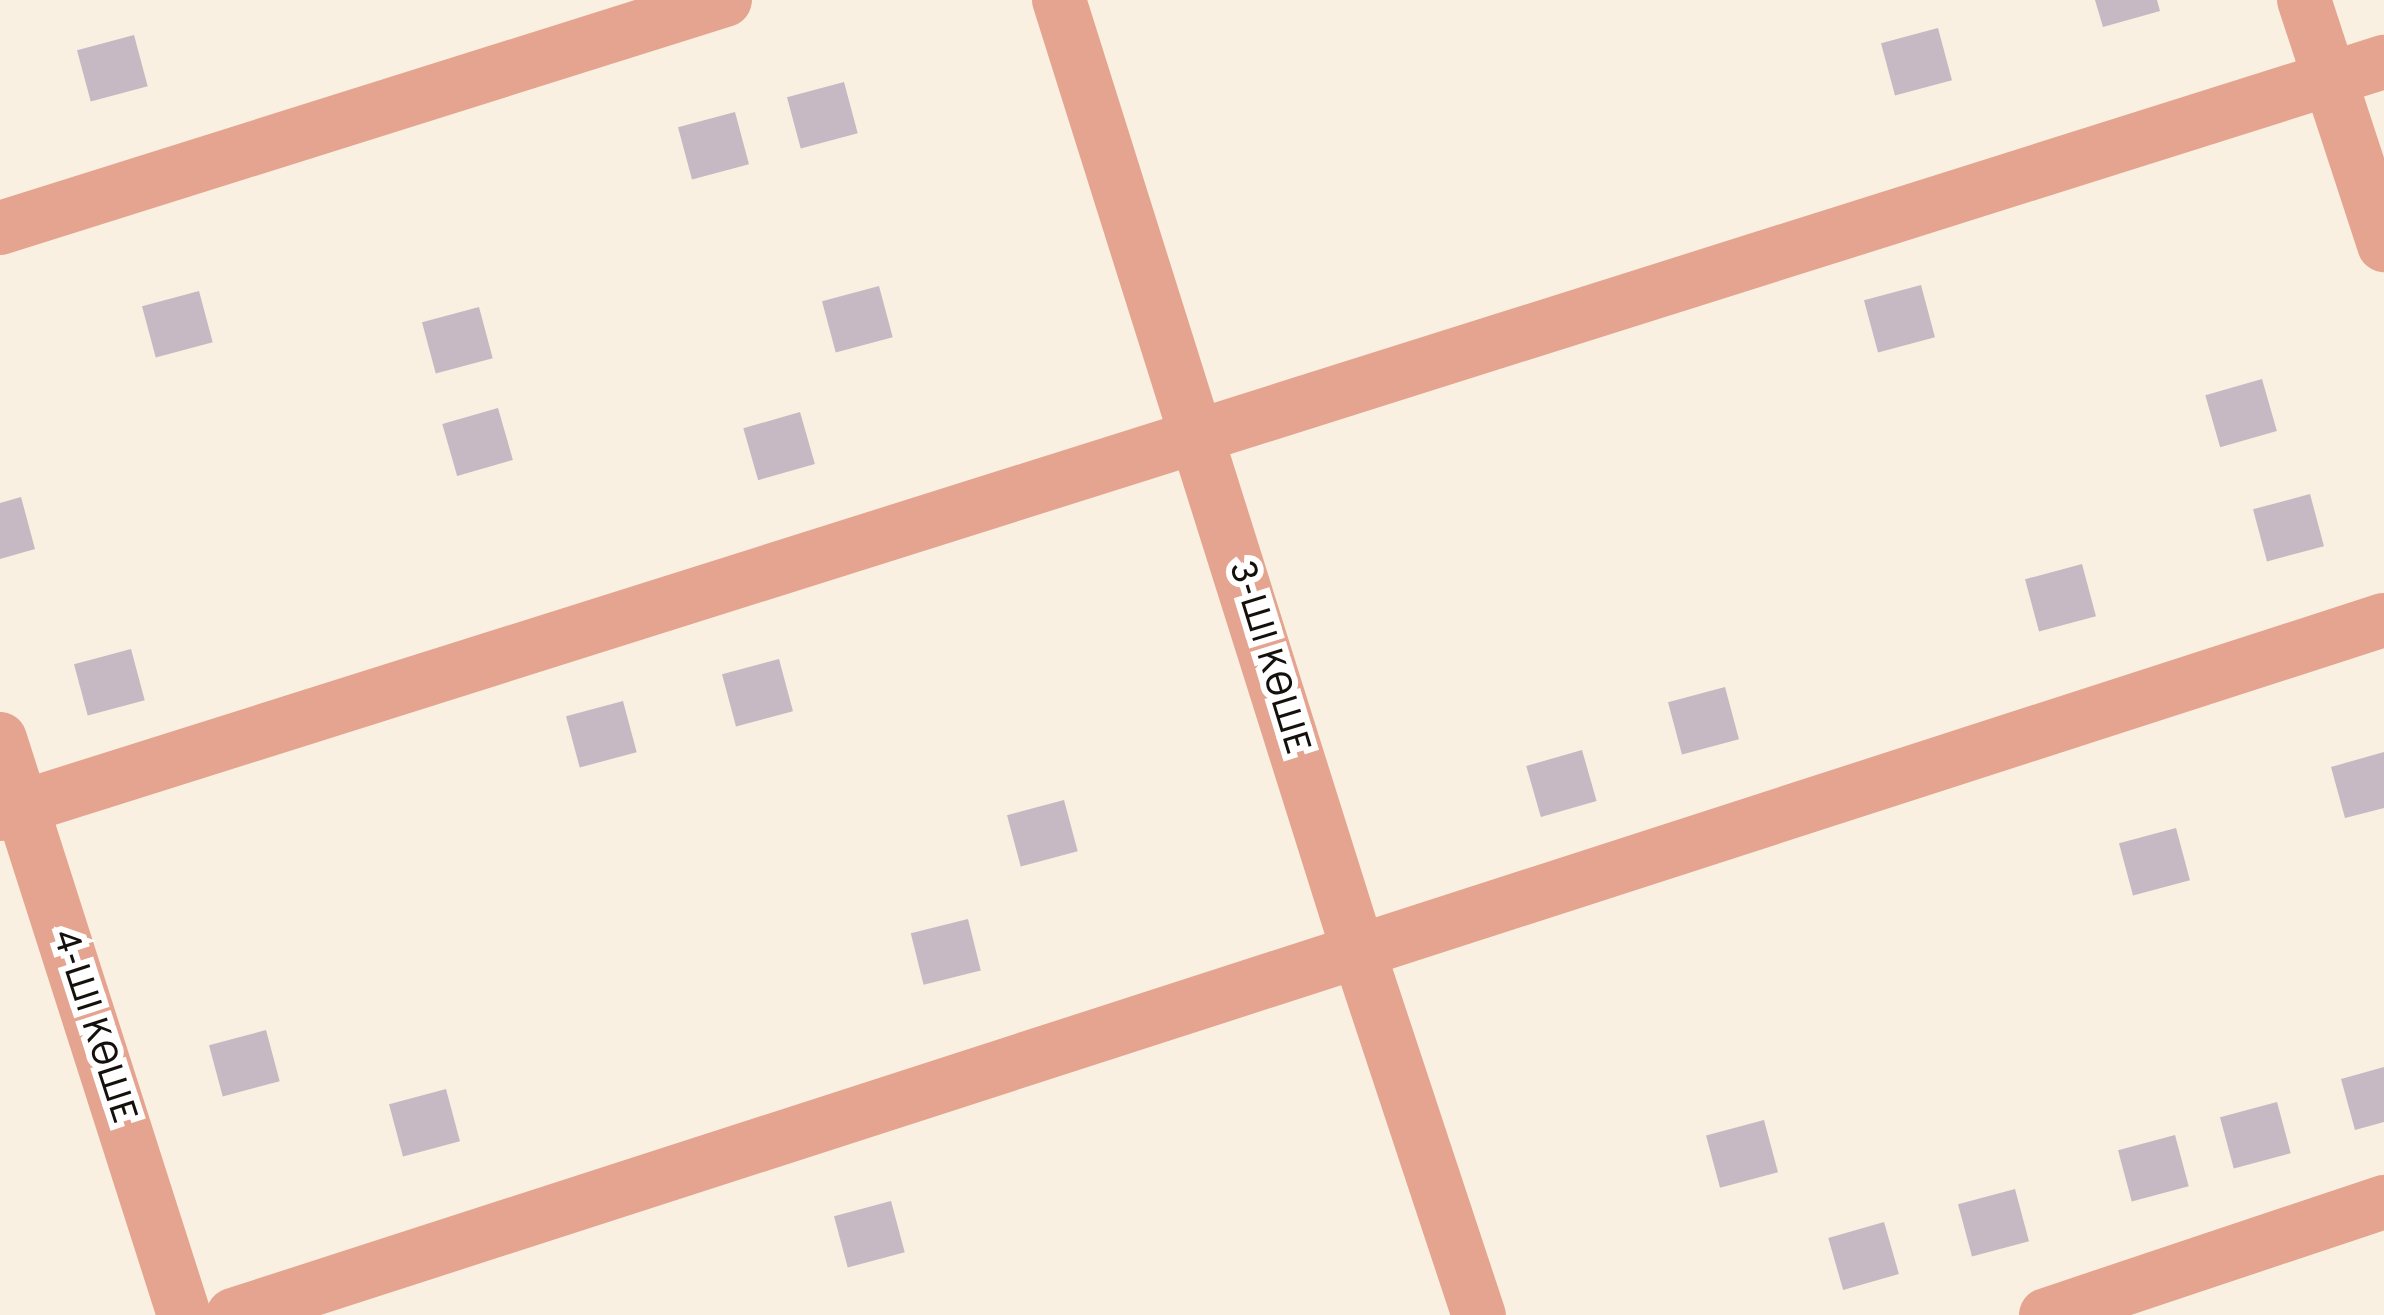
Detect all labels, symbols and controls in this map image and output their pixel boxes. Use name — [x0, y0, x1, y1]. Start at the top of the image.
street label: 3-ШІ КӨШЕ — [1217, 556, 1317, 760]
street label: 4-ШІ КӨШЕ — [40, 925, 144, 1129]

